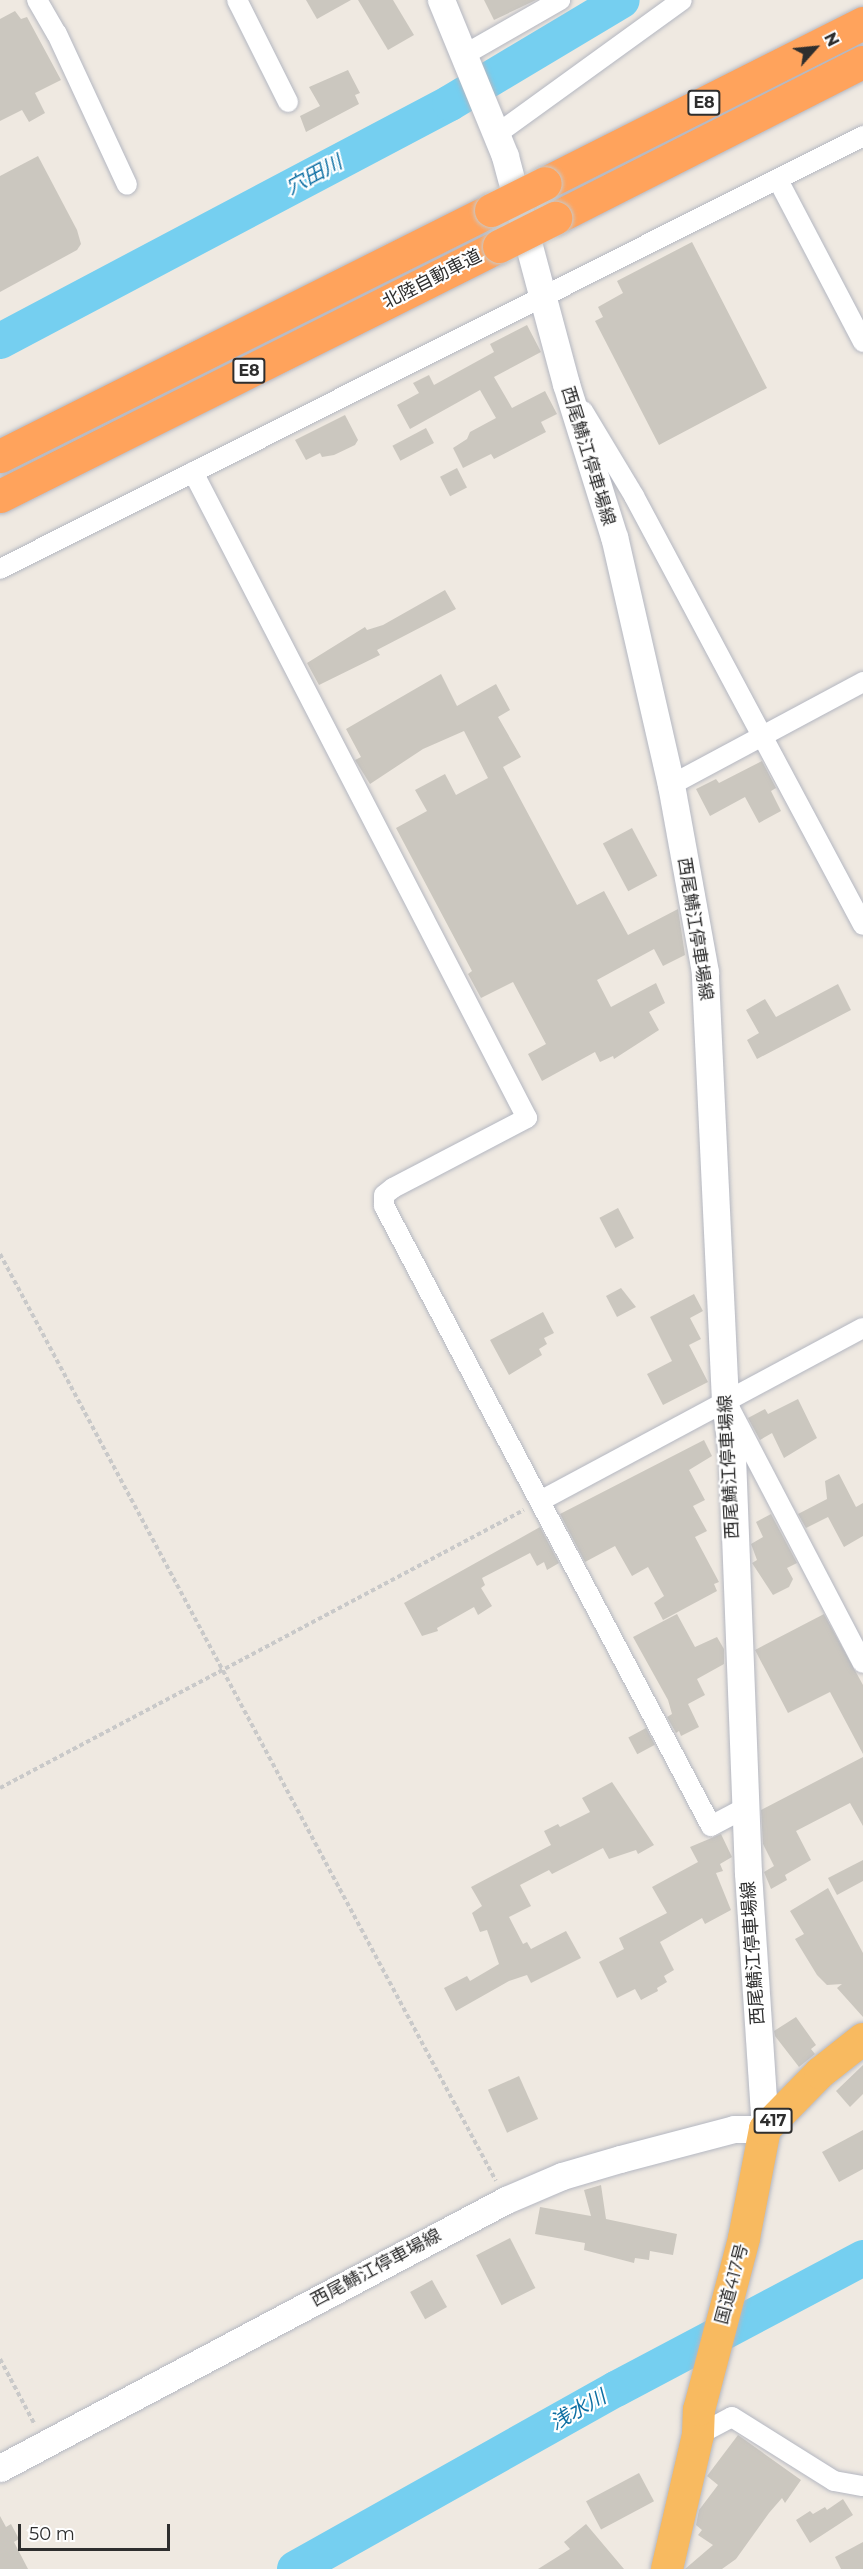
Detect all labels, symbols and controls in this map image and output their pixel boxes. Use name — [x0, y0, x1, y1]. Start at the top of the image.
north arrow — [785, 18, 845, 78]
text: N — [820, 30, 843, 50]
road number: E8 — [686, 90, 722, 116]
water label: 穴田川 — [282, 150, 346, 200]
street label: 北陸自動車道 — [379, 245, 485, 313]
road number: E8 — [231, 358, 267, 384]
street label: 西尾鯖江停車場線 — [557, 384, 619, 528]
street label: 西尾鯖江停車場線 — [673, 856, 717, 1002]
street label: 西尾鯖江停車場線 — [714, 1395, 744, 1539]
street label: 西尾鯖江停車場線 — [737, 1880, 769, 2026]
road number: 417 — [754, 2108, 792, 2134]
street label: 西尾鯖江停車場線 — [307, 2225, 445, 2311]
street label: 国道417号 — [711, 2241, 753, 2327]
water label: 浅水川 — [546, 2385, 610, 2435]
scale bar — [21, 2512, 172, 2550]
text: 50 m — [29, 2523, 75, 2545]

